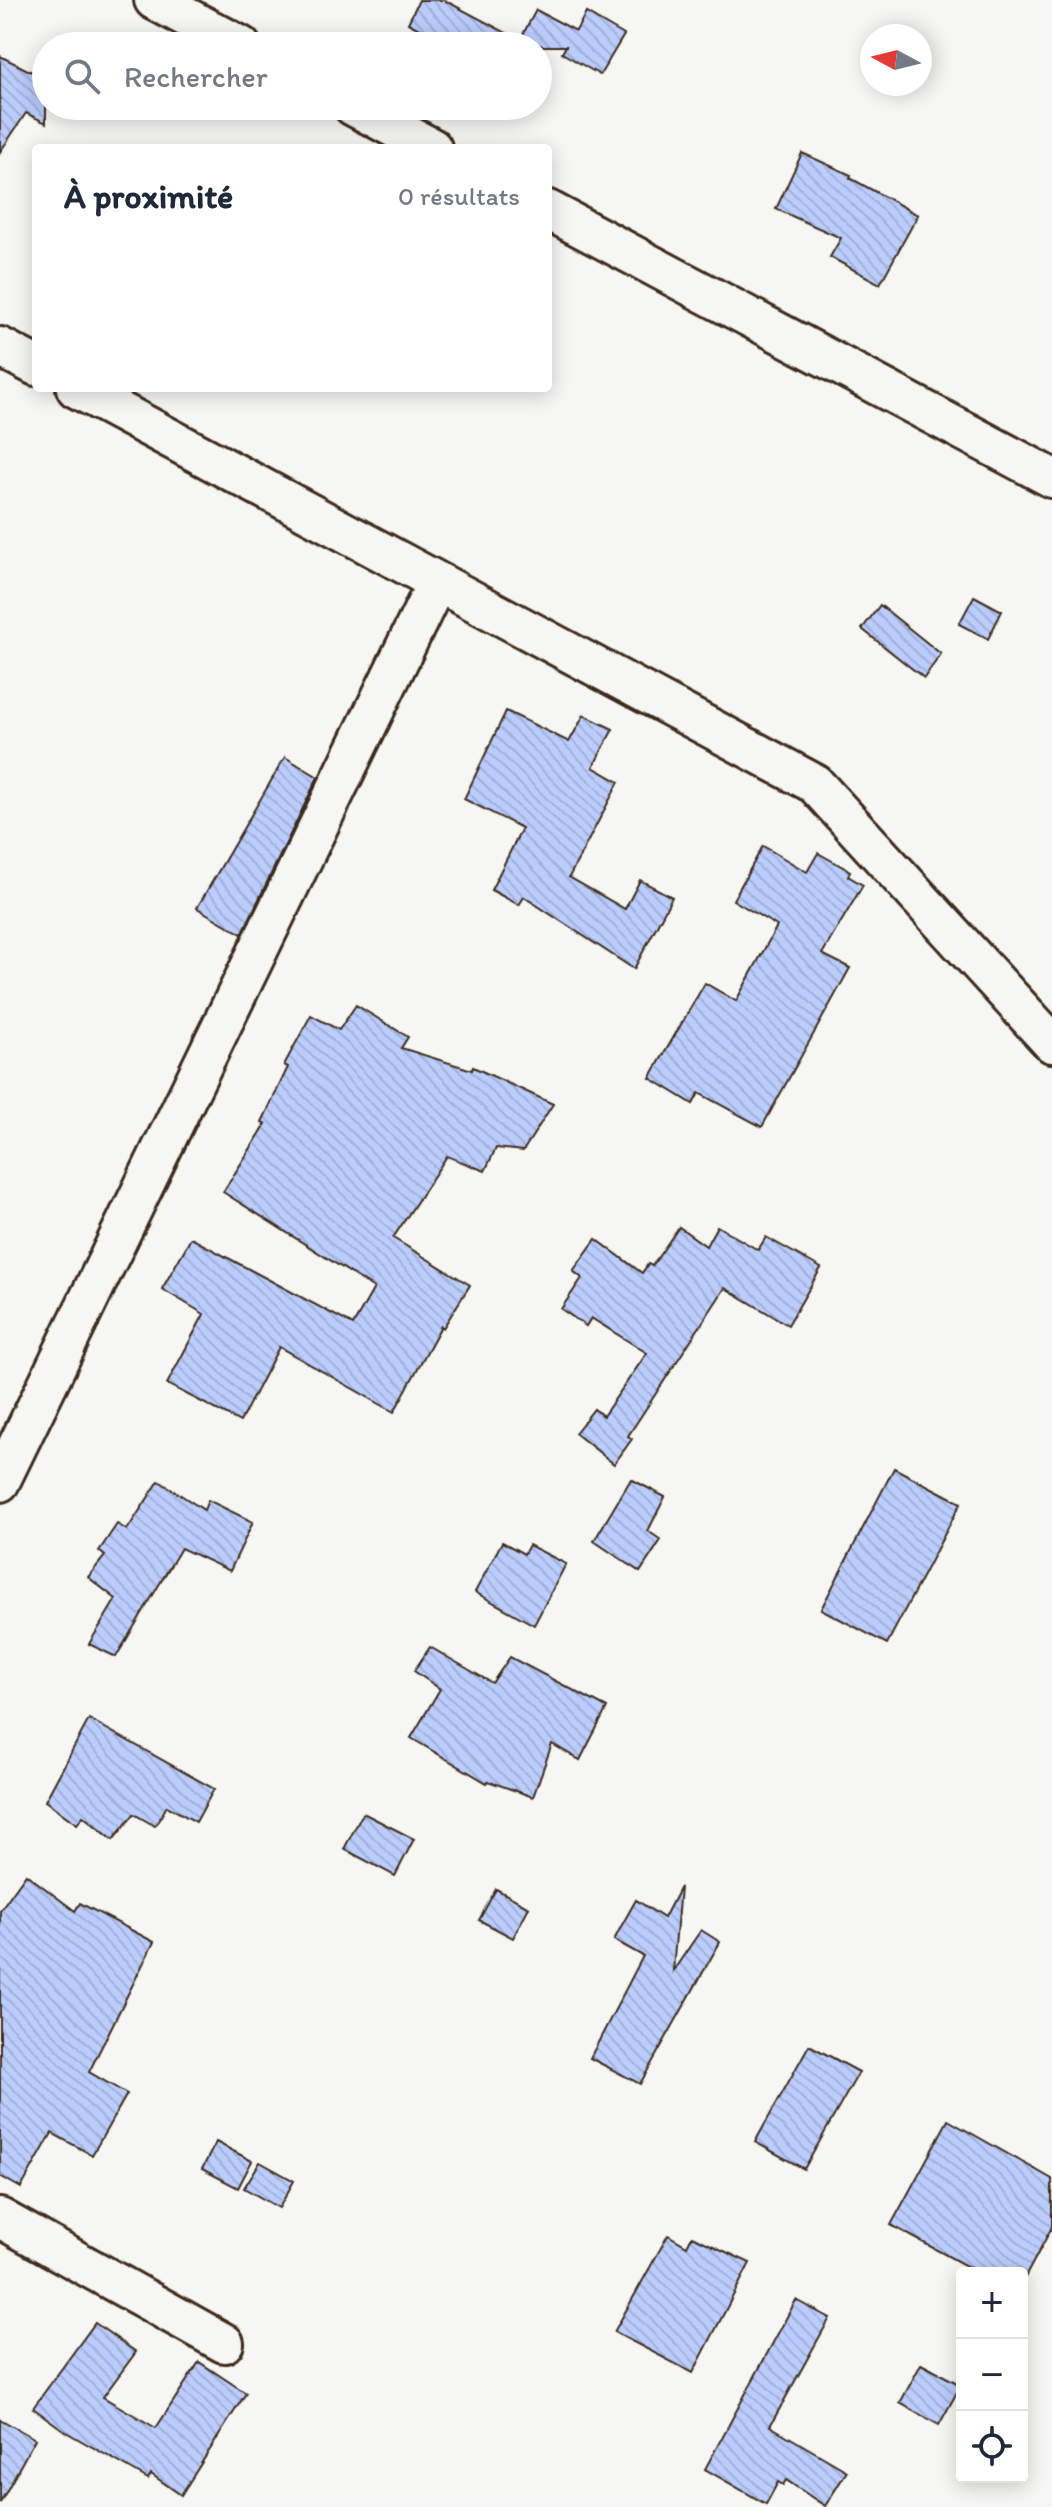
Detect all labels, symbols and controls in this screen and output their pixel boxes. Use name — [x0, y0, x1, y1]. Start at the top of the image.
north arrow — [860, 24, 932, 96]
search box — [32, 32, 552, 120]
icon: search — [60, 54, 104, 98]
text: Rechercher — [124, 58, 268, 95]
text: À proximité — [64, 176, 233, 217]
text: 0 résultats — [398, 180, 520, 212]
map controls — [956, 2267, 1028, 2483]
button: + — [956, 2267, 1028, 2339]
button: − — [956, 2339, 1028, 2411]
button: locate — [956, 2411, 1028, 2483]

